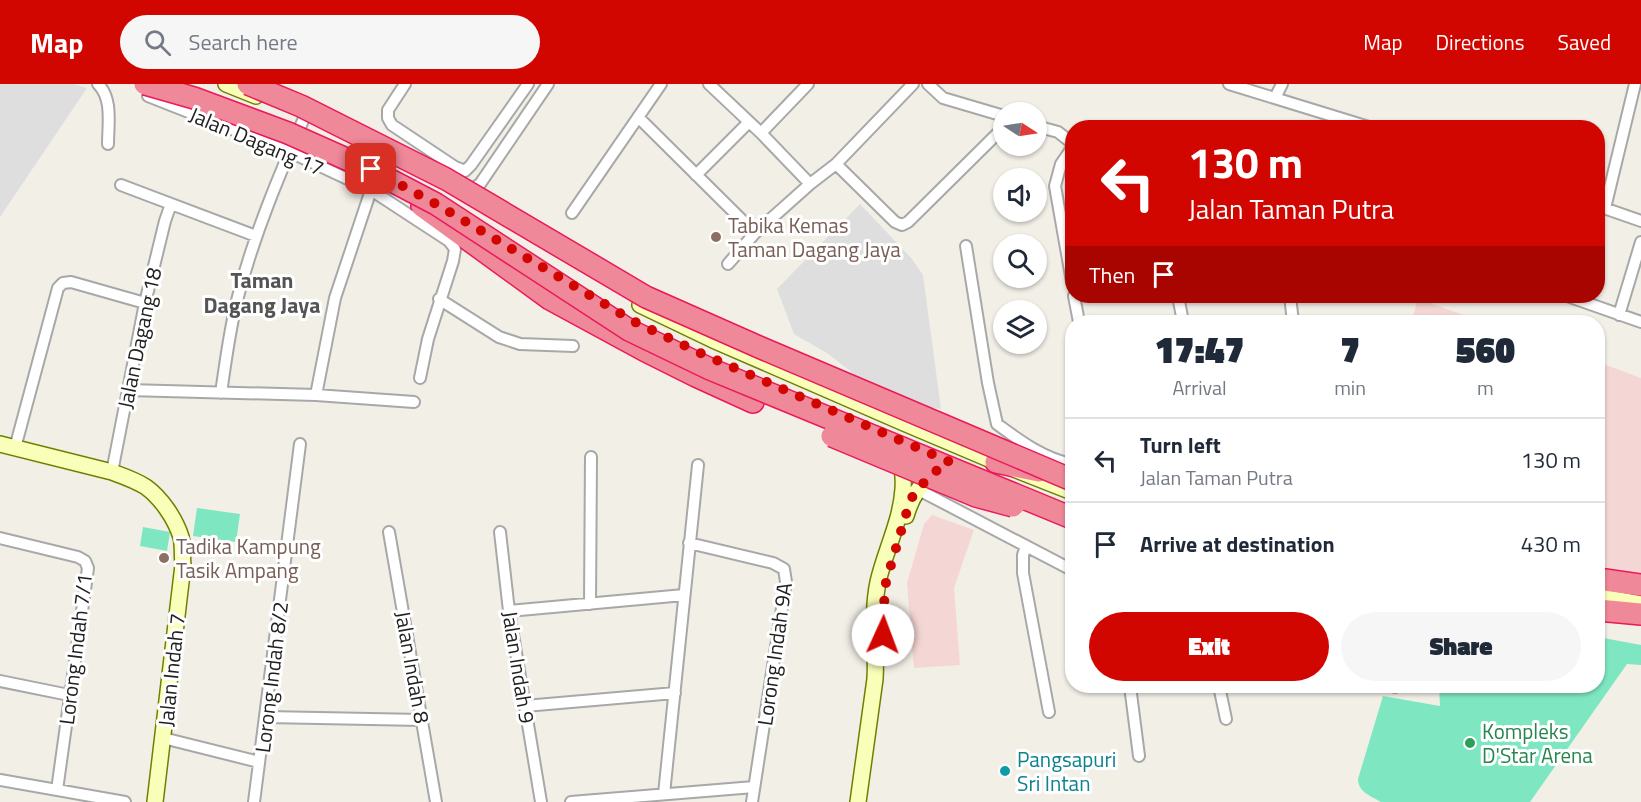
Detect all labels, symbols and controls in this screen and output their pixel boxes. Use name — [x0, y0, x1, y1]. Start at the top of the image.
search box — [120, 15, 540, 69]
text: Map — [30, 21, 84, 64]
text: Search here — [189, 25, 298, 59]
icon: search — [141, 26, 174, 59]
text: Map — [1363, 26, 1403, 58]
text: Directions — [1436, 26, 1525, 58]
text: Saved — [1558, 26, 1611, 58]
street label: Jalan Dagang 17 — [185, 98, 329, 184]
north arrow — [993, 102, 1047, 156]
map controls — [993, 102, 1047, 354]
text: 130 m — [1188, 130, 1303, 194]
pin — [345, 143, 396, 194]
icon: left — [1089, 144, 1167, 222]
icon: arrive — [354, 152, 387, 185]
button: sound — [993, 168, 1047, 222]
text: Jalan Taman Putra — [1188, 188, 1394, 229]
place label: Tabika Kemas Taman Dagang Jaya — [728, 209, 901, 265]
marker: Tabika Kemas Taman Dagang Jaya — [709, 230, 723, 244]
button: search — [993, 234, 1047, 288]
text: Then — [1089, 258, 1135, 292]
icon: arrive — [1147, 258, 1180, 291]
district label: Taman Dagang Jaya — [204, 263, 320, 322]
street label: Jalan Dagang 18 — [108, 264, 170, 411]
button: layers — [993, 300, 1047, 354]
text: 17:47 — [1155, 322, 1244, 377]
text: 7 — [1340, 322, 1360, 377]
text: 560 — [1456, 322, 1515, 377]
text: Arrival — [1172, 372, 1227, 403]
text: min — [1334, 372, 1366, 403]
text: m — [1477, 372, 1494, 403]
text: Turn left — [1140, 428, 1221, 462]
text: 130 m — [1521, 443, 1581, 477]
icon: left — [1089, 444, 1122, 477]
text: Jalan Taman Putra — [1140, 462, 1293, 493]
text: Arrive at destination — [1140, 527, 1335, 561]
text: 430 m — [1521, 527, 1581, 561]
icon: arrive — [1089, 528, 1122, 561]
place label: Tadika Kampung Tasik Ampang — [176, 530, 321, 586]
marker: Tadika Kampung Tasik Ampang — [157, 551, 171, 565]
street label: Lorong Indah 7/1 — [50, 572, 100, 726]
street label: Lorong Indah 9A — [748, 580, 800, 728]
street label: Lorong Indah 8/2 — [246, 600, 296, 754]
position arrow — [851, 603, 915, 667]
street label: Jalan Indah 8 — [387, 608, 439, 726]
street label: Jalan Indah 9 — [494, 608, 544, 726]
street label: Jalan Indah 7 — [149, 612, 193, 728]
button: Exit — [1089, 612, 1329, 681]
button: Share — [1341, 612, 1581, 681]
place label: Kompleks D'Star Arena — [1482, 715, 1593, 771]
marker: Kompleks D'Star Arena — [1463, 736, 1477, 750]
place label: Pangsapuri Sri Intan — [1017, 743, 1116, 799]
marker: Pangsapuri Sri Intan — [998, 764, 1012, 778]

